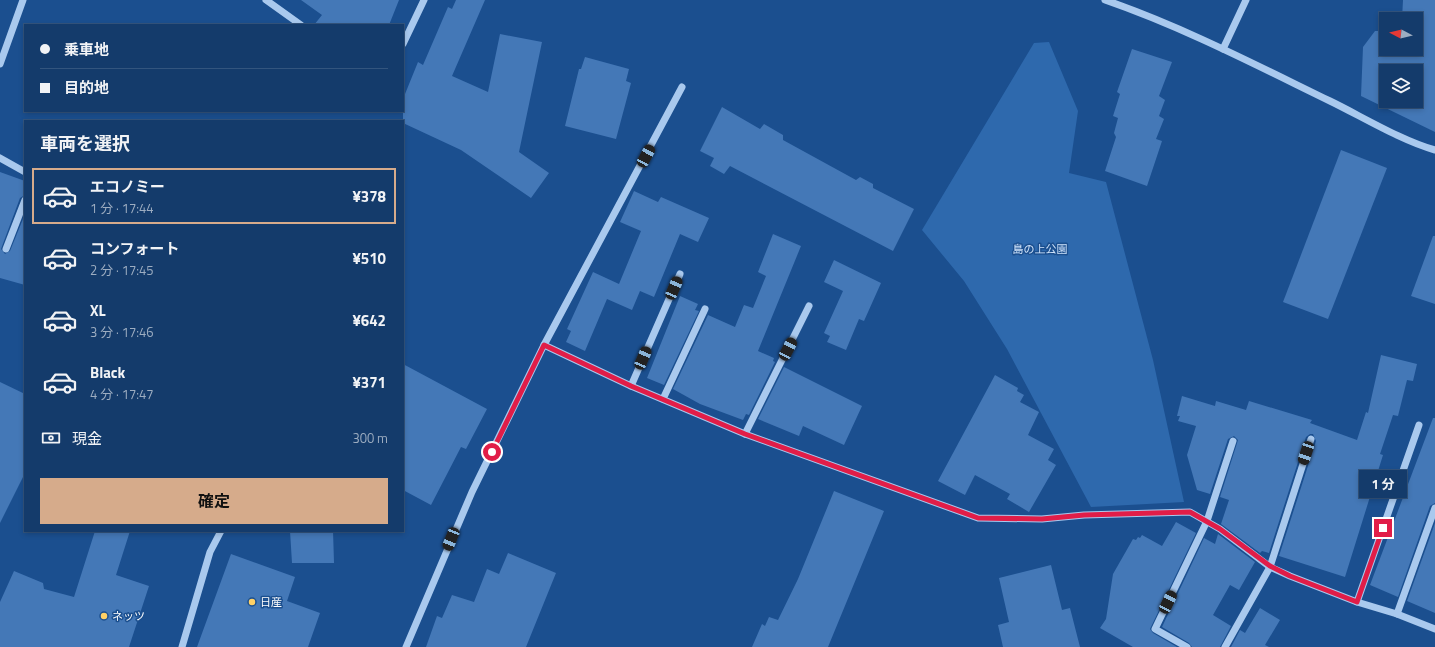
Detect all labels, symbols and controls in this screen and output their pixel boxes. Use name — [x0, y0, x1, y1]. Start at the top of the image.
north arrow — [1379, 12, 1423, 56]
map controls — [1379, 12, 1423, 108]
text: 乗車地 — [64, 38, 109, 61]
button: layers — [1379, 64, 1423, 108]
text: 目的地 — [64, 76, 109, 99]
text: 車両を選択 — [40, 130, 130, 157]
car — [635, 143, 657, 169]
text: エコノミー — [90, 175, 165, 198]
icon: car — [42, 178, 78, 214]
text: ¥378 — [352, 185, 386, 208]
text: 1 分 · 17:44 — [90, 198, 154, 218]
text: コンフォート — [90, 237, 180, 260]
icon: car — [42, 240, 78, 276]
park label: 島の上公園 — [1013, 241, 1068, 257]
text: ¥510 — [352, 247, 386, 270]
text: 2 分 · 17:45 — [90, 260, 154, 280]
car — [664, 275, 684, 301]
text: XL — [90, 299, 106, 322]
icon: car — [42, 302, 78, 338]
text: ¥642 — [352, 309, 386, 332]
text: 3 分 · 17:46 — [90, 322, 154, 342]
car — [777, 336, 799, 362]
car — [633, 345, 653, 371]
text: Black — [90, 361, 125, 384]
icon: car — [42, 364, 78, 400]
text: ¥371 — [352, 371, 386, 394]
text: 4 分 · 17:47 — [90, 384, 154, 404]
icon: cash — [40, 427, 62, 449]
text: 現金 — [72, 427, 102, 450]
text: 300 m — [352, 428, 388, 448]
car — [1297, 440, 1315, 466]
route start — [483, 443, 501, 461]
callout: 1 分 — [1359, 470, 1407, 498]
text: 1 分 — [1371, 474, 1395, 494]
button: 確定 — [40, 478, 388, 524]
route end — [1374, 519, 1392, 537]
car — [441, 526, 461, 552]
car — [1157, 589, 1179, 615]
place label: 日産 — [260, 594, 282, 610]
marker: 日産 — [247, 597, 257, 607]
place label: ネッツ — [112, 608, 145, 624]
marker: ネッツ — [99, 611, 109, 621]

